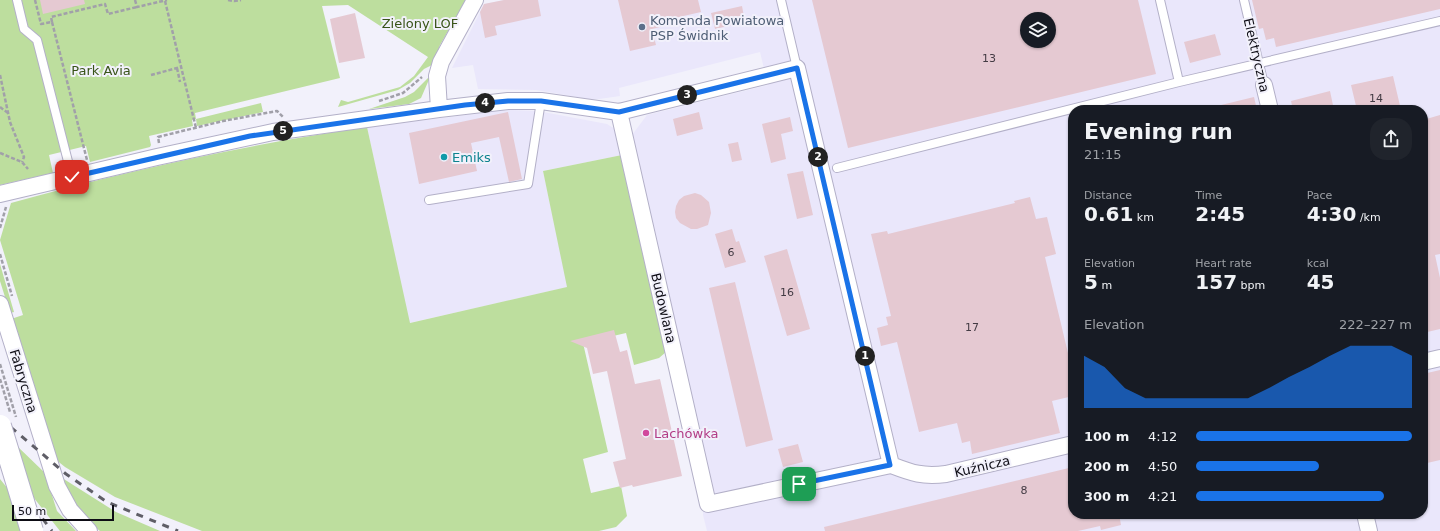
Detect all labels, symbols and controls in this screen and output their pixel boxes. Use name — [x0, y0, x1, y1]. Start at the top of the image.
map controls — [1020, 12, 1056, 48]
button: layers — [1020, 12, 1056, 48]
place label: Komenda Powiatowa PSP Świdnik — [650, 13, 784, 43]
park label: Zielony LOF — [382, 16, 458, 31]
street label: Elektryczna — [1241, 17, 1272, 94]
marker: Komenda Powiatowa PSP Świdnik — [637, 22, 647, 32]
house number: 13 — [982, 52, 996, 65]
park label: Park Avia — [71, 63, 131, 78]
pin: 3 — [677, 85, 697, 105]
text: 3 — [683, 88, 691, 101]
house number: 14 — [1369, 92, 1383, 105]
pin: 4 — [475, 93, 495, 113]
text: 4 — [481, 96, 489, 109]
button: share — [1370, 118, 1412, 160]
text: Evening run — [1084, 119, 1233, 144]
pin: 5 — [273, 121, 293, 141]
text: 5 — [279, 124, 287, 137]
pin: 2 — [808, 147, 828, 167]
text: 21:15 — [1084, 147, 1121, 162]
place label: Emiks — [452, 150, 491, 165]
text: 2 — [814, 150, 822, 163]
marker: Emiks — [439, 152, 449, 162]
pin — [55, 160, 89, 194]
icon: check — [61, 166, 83, 188]
text: Distance — [1084, 189, 1132, 202]
text: Time — [1195, 189, 1222, 202]
text: Pace — [1307, 189, 1332, 202]
text: 0.61 — [1084, 202, 1133, 226]
text: 2:45 — [1195, 202, 1245, 226]
text: 4:30 — [1307, 202, 1356, 226]
text: km — [1133, 211, 1154, 224]
text: /km — [1356, 211, 1381, 224]
house number: 6 — [728, 246, 735, 259]
text: Elevation — [1084, 257, 1135, 270]
text: Heart rate — [1195, 257, 1252, 270]
text: kcal — [1307, 257, 1329, 270]
text: 5 — [1084, 270, 1098, 294]
text: 157 — [1195, 270, 1237, 294]
text: 45 — [1307, 270, 1335, 294]
street label: Budowlana — [648, 271, 679, 345]
text: m — [1098, 279, 1112, 292]
text: bpm — [1237, 279, 1265, 292]
house number: 16 — [780, 286, 794, 299]
text: Elevation — [1084, 317, 1144, 332]
text: 222–227 m — [1339, 317, 1412, 332]
house number: 17 — [965, 321, 979, 334]
pin: 1 — [855, 346, 875, 366]
street label: Fabryczna — [7, 348, 40, 415]
text: 1 — [861, 349, 869, 362]
place label: Lachówka — [654, 426, 718, 441]
marker: Lachówka — [641, 428, 651, 438]
text: 100 m — [1084, 429, 1129, 444]
text: 4:12 — [1148, 429, 1177, 444]
street label: Kuźnicza — [953, 453, 1011, 480]
text: 200 m — [1084, 459, 1129, 474]
text: 4:50 — [1148, 459, 1177, 474]
pin — [782, 467, 816, 501]
icon: arrive — [788, 473, 810, 495]
house number: 8 — [1021, 484, 1028, 497]
text: 300 m — [1084, 489, 1129, 504]
text: 4:21 — [1148, 489, 1177, 504]
scale bar — [12, 503, 114, 522]
text: 50 m — [18, 505, 46, 518]

